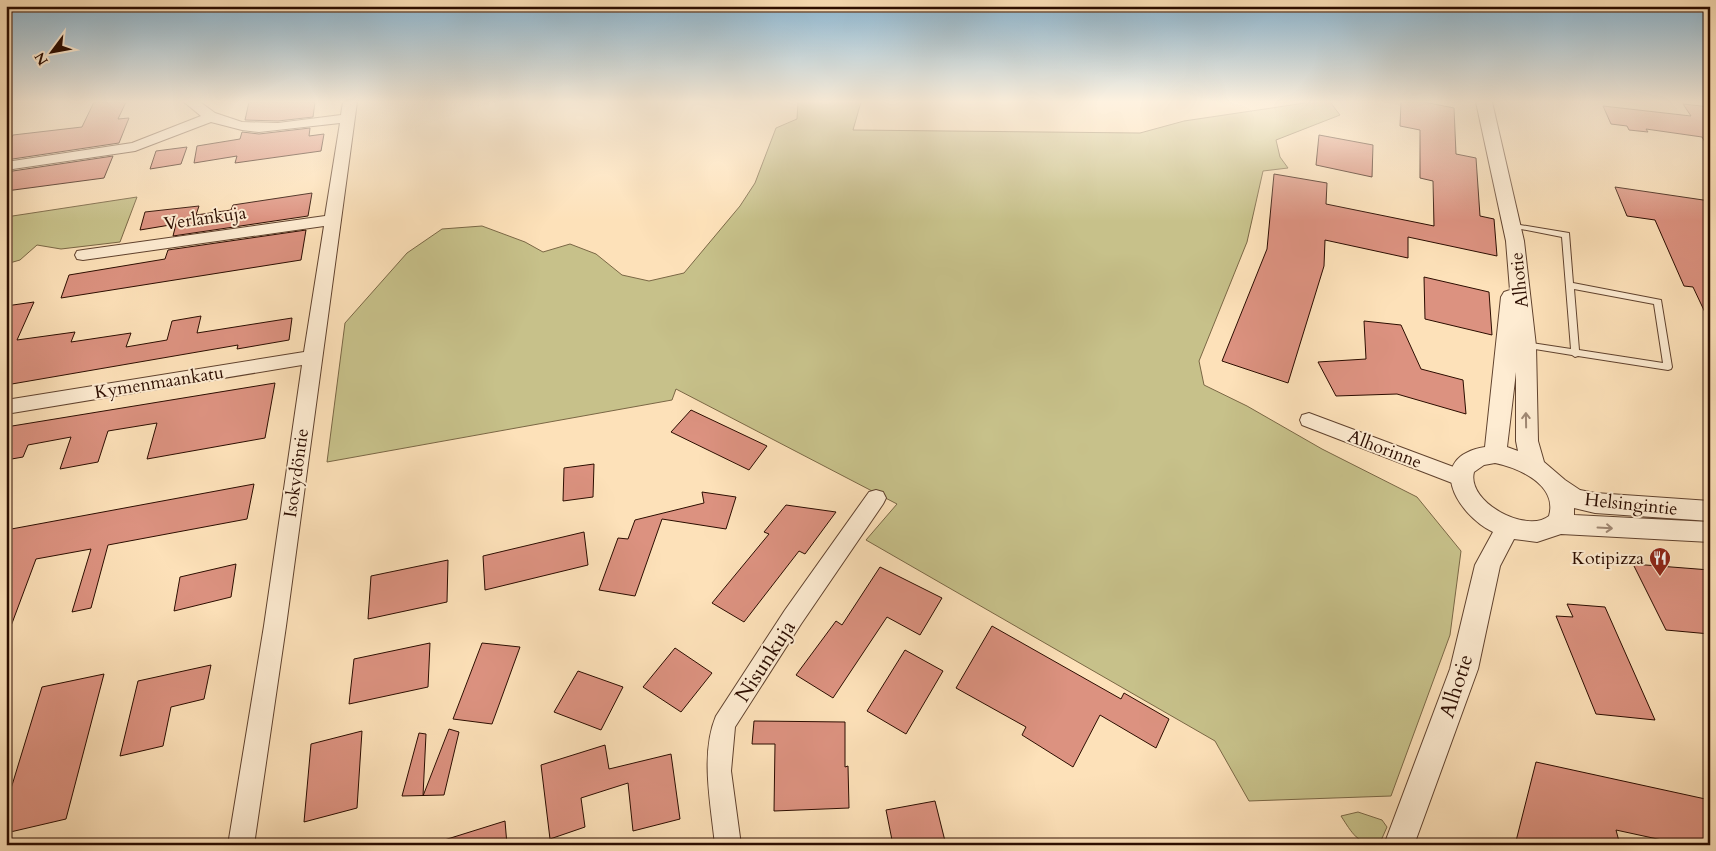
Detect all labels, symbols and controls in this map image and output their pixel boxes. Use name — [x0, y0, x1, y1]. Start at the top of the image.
north arrow — [28, 28, 78, 78]
text: N — [30, 48, 53, 69]
street label: Verlankuja — [162, 200, 248, 237]
street label: Alhotie — [1504, 251, 1535, 309]
street label: Kymenmaankatu — [93, 360, 226, 405]
one-way arrow — [1521, 412, 1531, 428]
street label: Alhorinne — [1344, 424, 1425, 475]
street label: Isokydöntie — [278, 427, 315, 519]
street label: Helsingintie — [1583, 487, 1679, 522]
one-way arrow — [1597, 523, 1613, 532]
place label: Kotipizza — [1572, 546, 1644, 571]
restaurant icon: Kotipizza — [1648, 546, 1672, 577]
street label: Nisunkuja — [728, 615, 803, 708]
street label: Alhotie — [1433, 651, 1480, 722]

